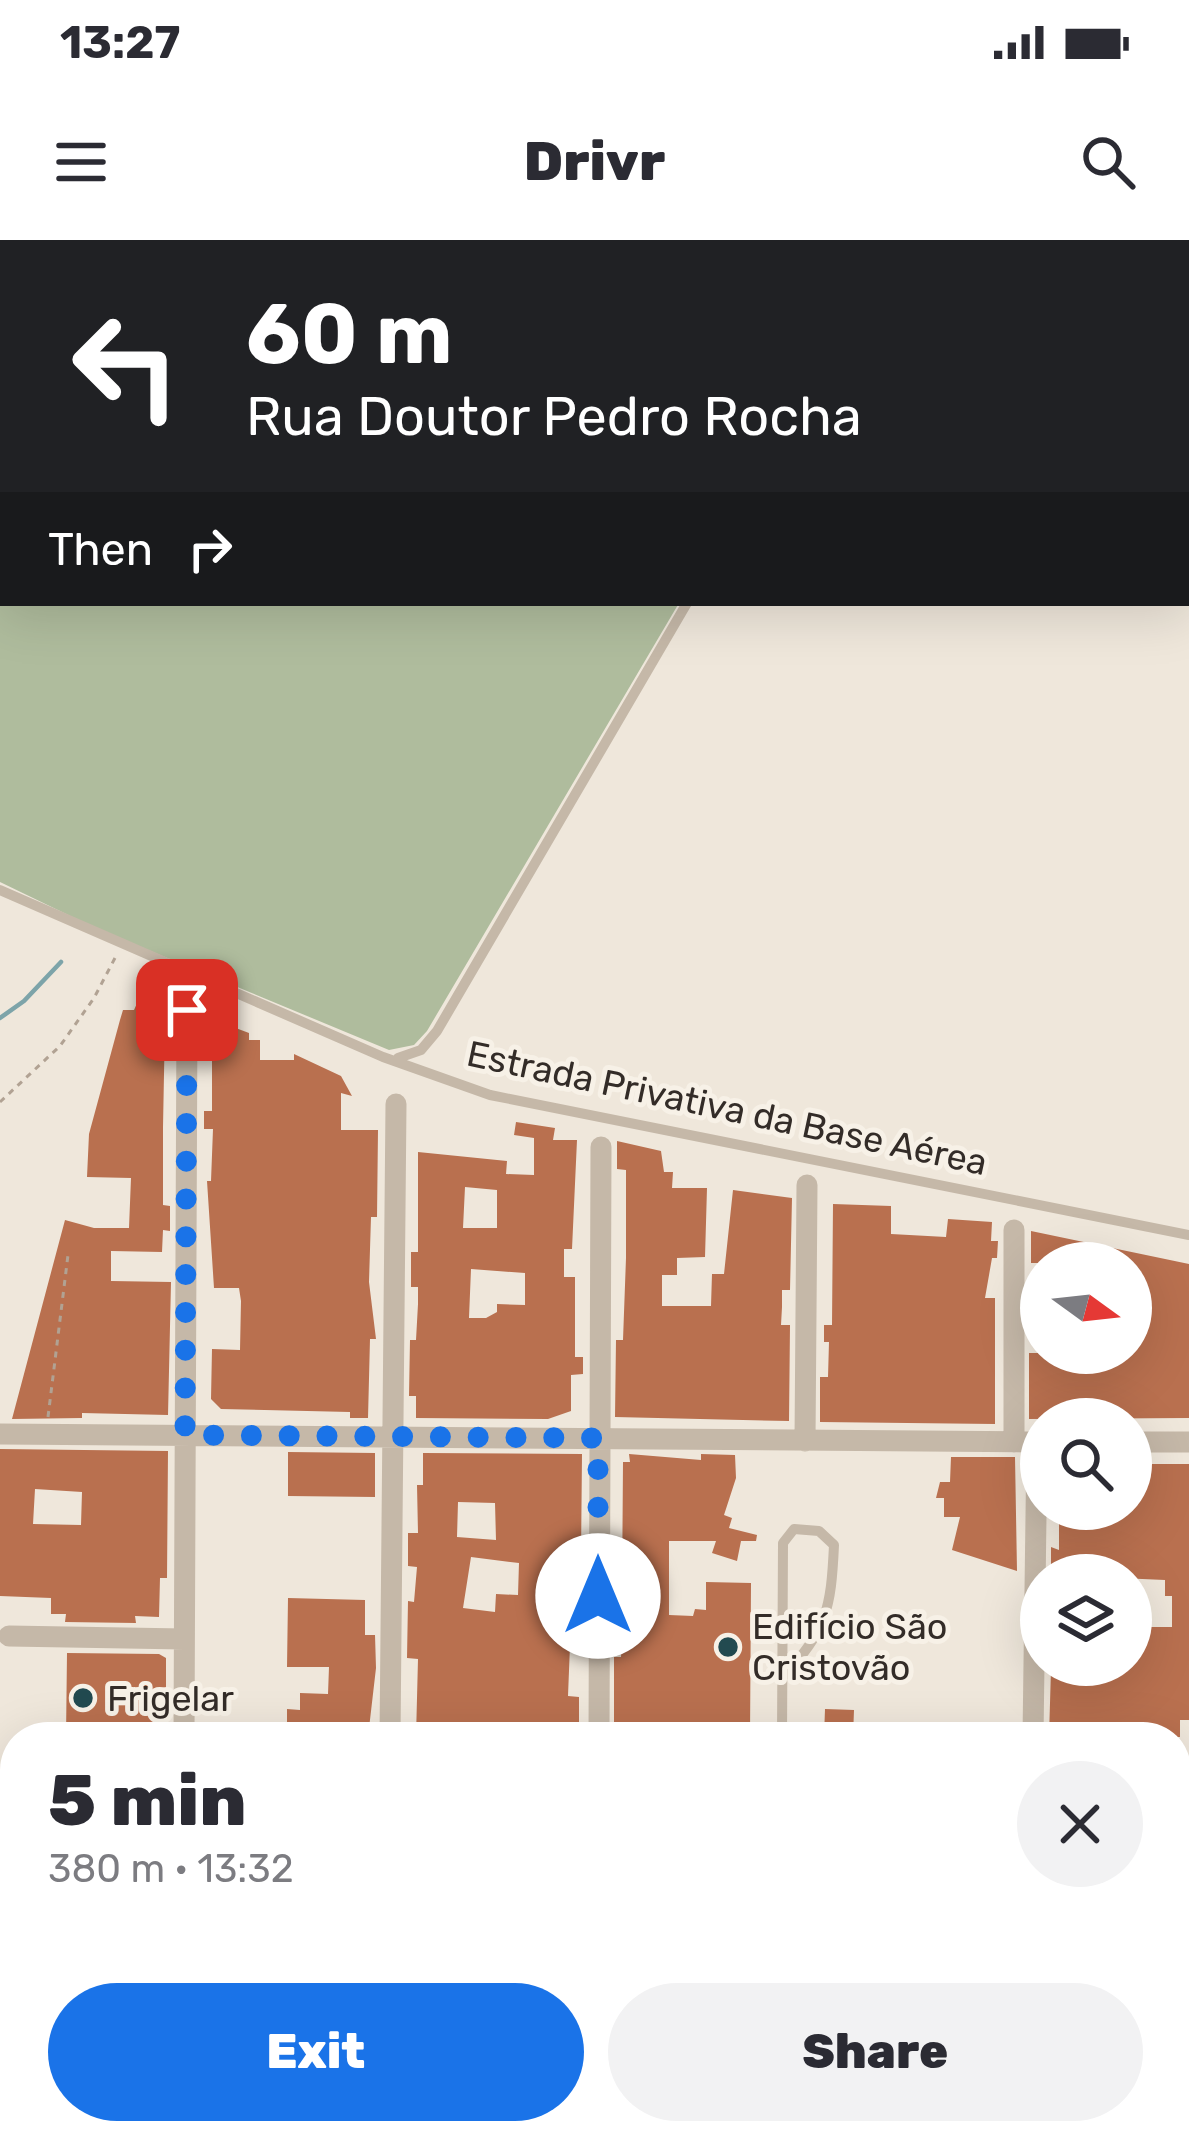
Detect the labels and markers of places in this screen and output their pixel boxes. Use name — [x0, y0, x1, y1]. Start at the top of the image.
pin — [136, 959, 238, 1061]
place label: Edifício São Cristovão — [752, 1605, 948, 1689]
marker: Edifício São Cristovão — [715, 1634, 741, 1660]
place label: Frigelar — [107, 1677, 234, 1720]
marker: Frigelar — [70, 1685, 96, 1711]

